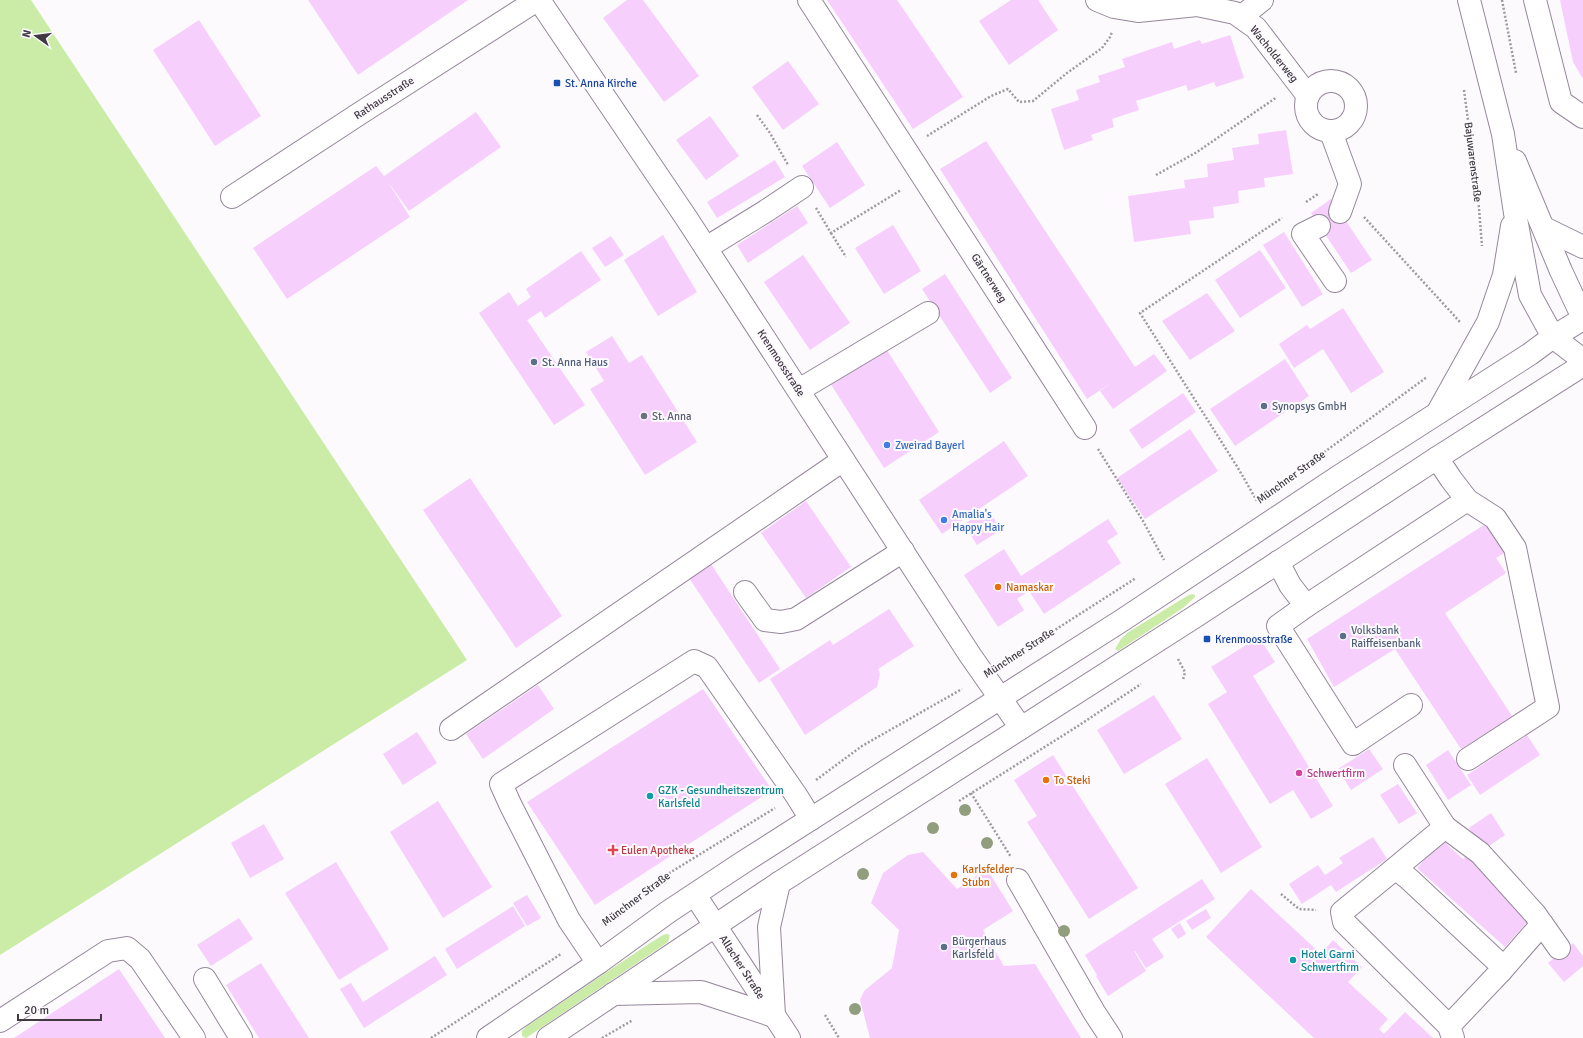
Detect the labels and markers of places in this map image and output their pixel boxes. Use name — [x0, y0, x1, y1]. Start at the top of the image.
place label: St. Anna Kirche — [565, 77, 637, 90]
marker: St. Anna Kirche — [552, 78, 562, 88]
place label: St. Anna Haus — [542, 356, 608, 369]
marker: St. Anna Haus — [529, 357, 539, 367]
place label: Synopsys GmbH — [1272, 400, 1347, 413]
marker: Synopsys GmbH — [1259, 401, 1269, 411]
place label: St. Anna — [652, 410, 692, 423]
marker: St. Anna — [639, 411, 649, 421]
place label: Zweirad Bayerl — [895, 439, 965, 452]
marker: Zweirad Bayerl — [882, 440, 892, 450]
place label: Amalia's Happy Hair — [952, 508, 1004, 534]
marker: Amalia's Happy Hair — [939, 515, 949, 525]
place label: Namaskar — [1006, 581, 1053, 594]
marker: Namaskar — [993, 582, 1003, 592]
place label: Volksbank Raiffeisenbank — [1351, 624, 1421, 650]
marker: Volksbank Raiffeisenbank — [1338, 631, 1348, 641]
place label: Krenmoosstraße — [1215, 633, 1293, 646]
marker: Krenmoosstraße — [1202, 634, 1212, 644]
place label: Schwertfirm — [1307, 767, 1365, 780]
marker: Schwertfirm — [1294, 768, 1304, 778]
place label: To Steki — [1054, 774, 1090, 787]
marker: To Steki — [1041, 775, 1051, 785]
place label: GZK - Gesundheitszentrum Karlsfeld — [658, 784, 784, 810]
marker: GZK - Gesundheitszentrum Karlsfeld — [645, 791, 655, 801]
place label: Eulen Apotheke — [621, 844, 694, 857]
marker: Eulen Apotheke — [608, 845, 618, 855]
place label: Karlsfelder Stubn — [962, 863, 1014, 889]
marker: Karlsfelder Stubn — [949, 870, 959, 880]
place label: Bürgerhaus Karlsfeld — [952, 935, 1007, 961]
marker: Bürgerhaus Karlsfeld — [939, 942, 949, 952]
place label: Hotel Garni Schwertfirm — [1301, 948, 1359, 974]
marker: Hotel Garni Schwertfirm — [1288, 955, 1298, 965]

